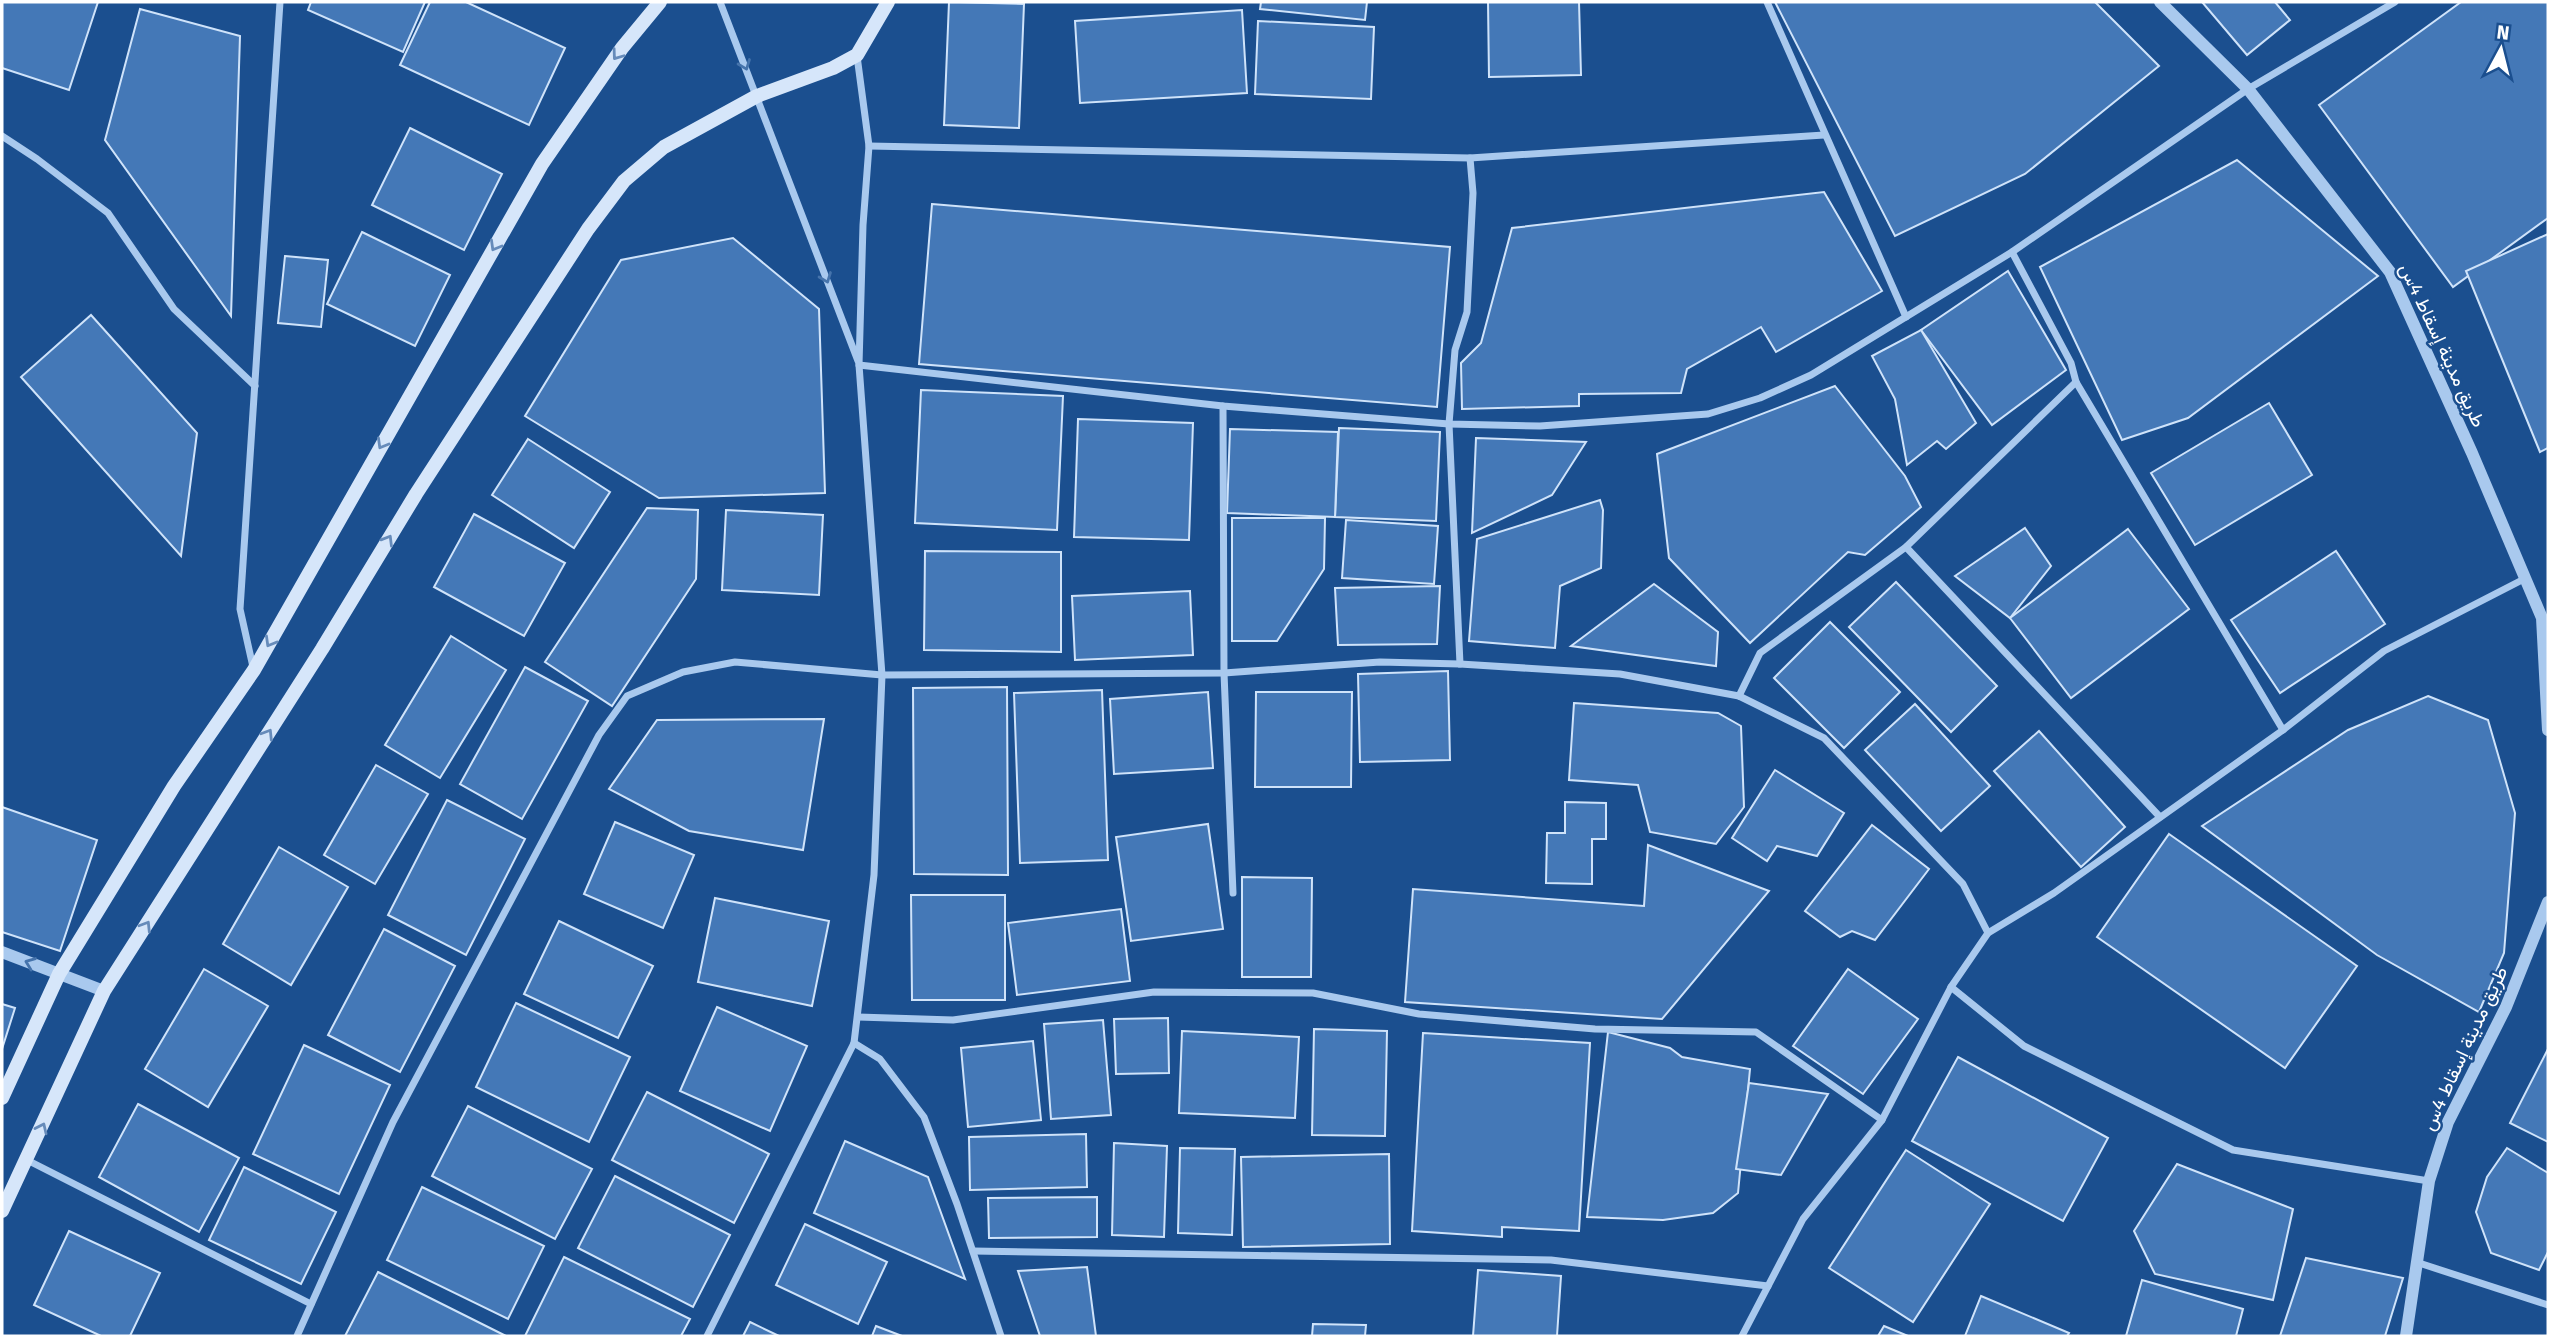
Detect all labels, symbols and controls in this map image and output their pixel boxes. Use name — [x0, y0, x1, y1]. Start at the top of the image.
north arrow — [2466, 14, 2536, 84]
text: N — [2495, 20, 2511, 45]
one-way arrow — [613, 47, 625, 60]
one-way arrow — [736, 59, 750, 71]
one-way arrow — [490, 239, 503, 252]
street label: طريق مدينة إسقاط 4س — [2394, 260, 2491, 431]
one-way arrow — [818, 271, 832, 283]
one-way arrow — [377, 437, 390, 450]
one-way arrow — [379, 535, 392, 548]
one-way arrow — [265, 635, 278, 647]
one-way arrow — [260, 729, 273, 742]
one-way arrow — [138, 920, 151, 933]
one-way arrow — [25, 957, 37, 971]
street label: طريق مدينة إسقاط 4س — [2416, 963, 2513, 1134]
one-way arrow — [34, 1122, 48, 1135]

